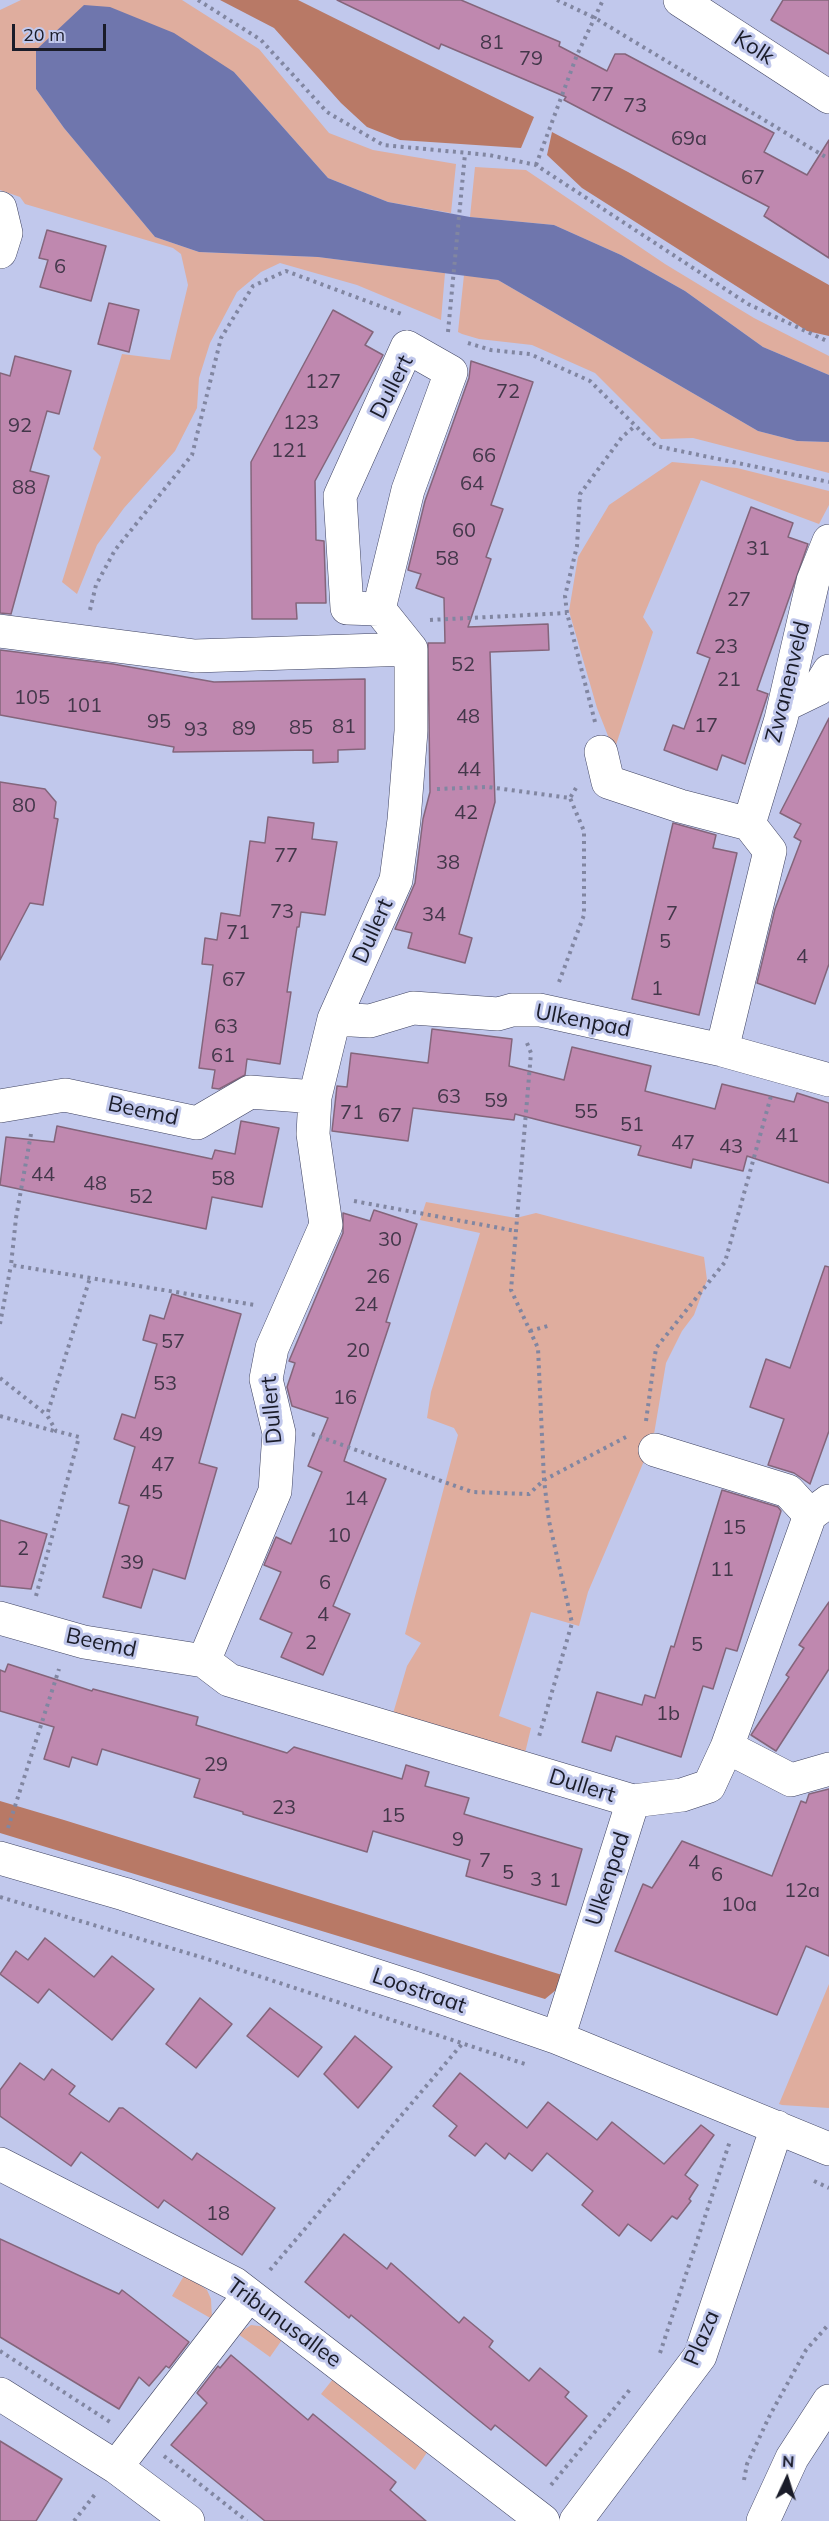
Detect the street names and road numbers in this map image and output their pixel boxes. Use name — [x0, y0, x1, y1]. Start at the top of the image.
street label: Kolk — [729, 25, 779, 71]
street label: Dullert — [365, 351, 419, 423]
street label: Zwanenveld — [760, 619, 816, 745]
street label: Dullert — [347, 895, 399, 967]
street label: Ulkenpad — [533, 999, 633, 1043]
street label: Beemd — [105, 1091, 181, 1131]
street label: Dullert — [256, 1375, 288, 1445]
street label: Beemd — [63, 1623, 139, 1663]
street label: Dullert — [546, 1763, 618, 1809]
street label: Ulkenpad — [580, 1829, 636, 1929]
street label: Loostraat — [369, 1963, 469, 2019]
street label: Tribunusallee — [222, 2273, 346, 2373]
street label: Plaza — [679, 2306, 725, 2370]

